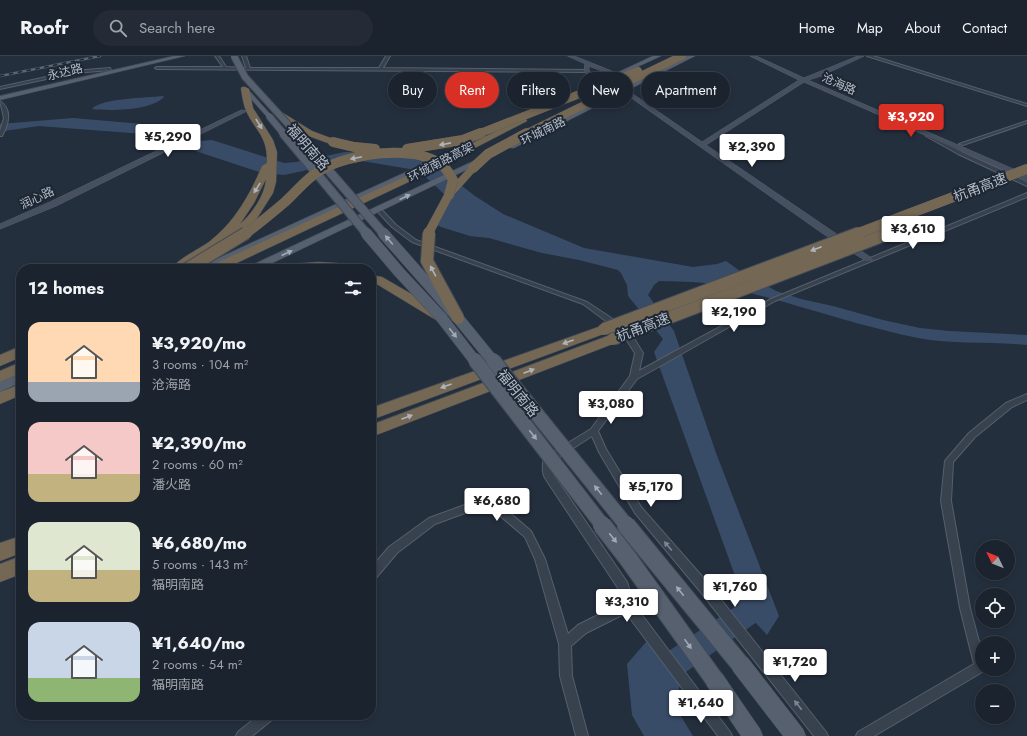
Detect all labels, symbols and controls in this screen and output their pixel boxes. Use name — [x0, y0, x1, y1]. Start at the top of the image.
search box — [93, 10, 373, 46]
text: Roofr — [20, 14, 69, 41]
icon: search — [107, 17, 129, 39]
text: Search here — [139, 17, 215, 39]
text: Home — [799, 18, 835, 38]
text: Map — [857, 18, 883, 38]
text: About — [905, 18, 940, 38]
text: Contact — [962, 18, 1007, 38]
street label: 永达路 — [45, 59, 85, 85]
street label: 沧海路 — [819, 68, 859, 100]
chip: Buy — [388, 72, 437, 108]
chip: Rent — [445, 72, 499, 108]
chip: Filters — [507, 72, 570, 108]
chip: New — [578, 72, 633, 108]
chip: Apartment — [641, 72, 730, 108]
pin: ¥3,920 — [878, 104, 944, 138]
text: ¥3,920 — [888, 107, 934, 126]
street label: 环城南路 — [517, 112, 569, 150]
one-way arrow — [255, 119, 263, 129]
street label: 福明南路 — [282, 119, 334, 175]
pin: ¥5,290 — [135, 124, 201, 158]
text: ¥5,290 — [144, 127, 192, 146]
pin: ¥2,390 — [719, 134, 785, 168]
text: ¥2,390 — [729, 137, 775, 156]
street label: 环城南路高架 — [405, 138, 477, 186]
one-way arrow — [439, 141, 451, 147]
one-way arrow — [350, 155, 362, 161]
street label: 杭甬高速 — [950, 168, 1010, 206]
street label: 润心路 — [17, 182, 57, 214]
one-way arrow — [253, 183, 261, 193]
one-way arrow — [399, 194, 410, 200]
pin: ¥3,610 — [880, 216, 946, 250]
text: ¥3,610 — [891, 219, 935, 238]
one-way arrow — [384, 235, 393, 246]
one-way arrow — [810, 246, 822, 252]
one-way arrow — [281, 249, 293, 256]
one-way arrow — [430, 266, 436, 277]
text: 12 homes — [28, 276, 104, 300]
icon: filters — [342, 277, 364, 299]
pin: ¥2,190 — [701, 299, 767, 333]
text: ¥2,190 — [711, 302, 757, 321]
street label: 杭甬高速 — [613, 308, 673, 346]
one-way arrow — [449, 327, 457, 338]
text: ¥3,920/mo — [152, 331, 246, 355]
icon: home — [60, 338, 108, 386]
one-way arrow — [561, 339, 573, 345]
text: 3 rooms · 104 m² — [152, 355, 248, 374]
street label: 福明南路 — [493, 365, 543, 421]
one-way arrow — [523, 368, 535, 374]
text: 沧海路 — [152, 375, 191, 394]
one-way arrow — [439, 384, 451, 390]
pin: ¥3,080 — [578, 391, 644, 425]
text: ¥3,080 — [588, 394, 634, 413]
one-way arrow — [402, 414, 414, 420]
one-way arrow — [529, 430, 537, 441]
text: ¥2,390/mo — [152, 431, 246, 455]
icon: home — [60, 438, 108, 486]
text: 2 rooms · 60 m² — [152, 455, 243, 474]
pin: ¥5,170 — [618, 474, 684, 508]
text: 潘火路 — [152, 475, 191, 494]
text: ¥5,170 — [629, 477, 673, 496]
one-way arrow — [594, 485, 602, 495]
pin: ¥6,680 — [464, 488, 530, 522]
text: ¥6,680 — [473, 491, 521, 510]
text: ¥6,680/mo — [152, 531, 247, 555]
one-way arrow — [608, 532, 617, 543]
icon: home — [60, 538, 108, 586]
one-way arrow — [664, 540, 673, 551]
north arrow — [975, 540, 1015, 580]
map controls — [975, 540, 1015, 724]
text: 5 rooms · 143 m² — [152, 555, 248, 574]
pin: ¥1,760 — [702, 574, 768, 608]
text: 福明南路 — [152, 575, 204, 594]
text: ¥1,760 — [713, 577, 757, 596]
one-way arrow — [676, 585, 685, 596]
button: locate — [975, 588, 1015, 628]
pin: ¥3,310 — [594, 589, 660, 623]
text: ¥3,310 — [605, 592, 649, 611]
text: ¥1,640/mo — [152, 631, 245, 655]
button: + — [975, 636, 1015, 676]
icon: home — [60, 638, 108, 686]
one-way arrow — [684, 638, 692, 649]
pin: ¥1,720 — [762, 649, 828, 683]
text: ¥1,720 — [773, 652, 817, 671]
text: 2 rooms · 54 m² — [152, 655, 242, 674]
text: 福明南路 — [152, 675, 204, 694]
button: − — [975, 684, 1015, 724]
pin: ¥1,640 — [668, 690, 734, 724]
text: ¥1,640 — [678, 693, 724, 712]
one-way arrow — [794, 700, 802, 711]

